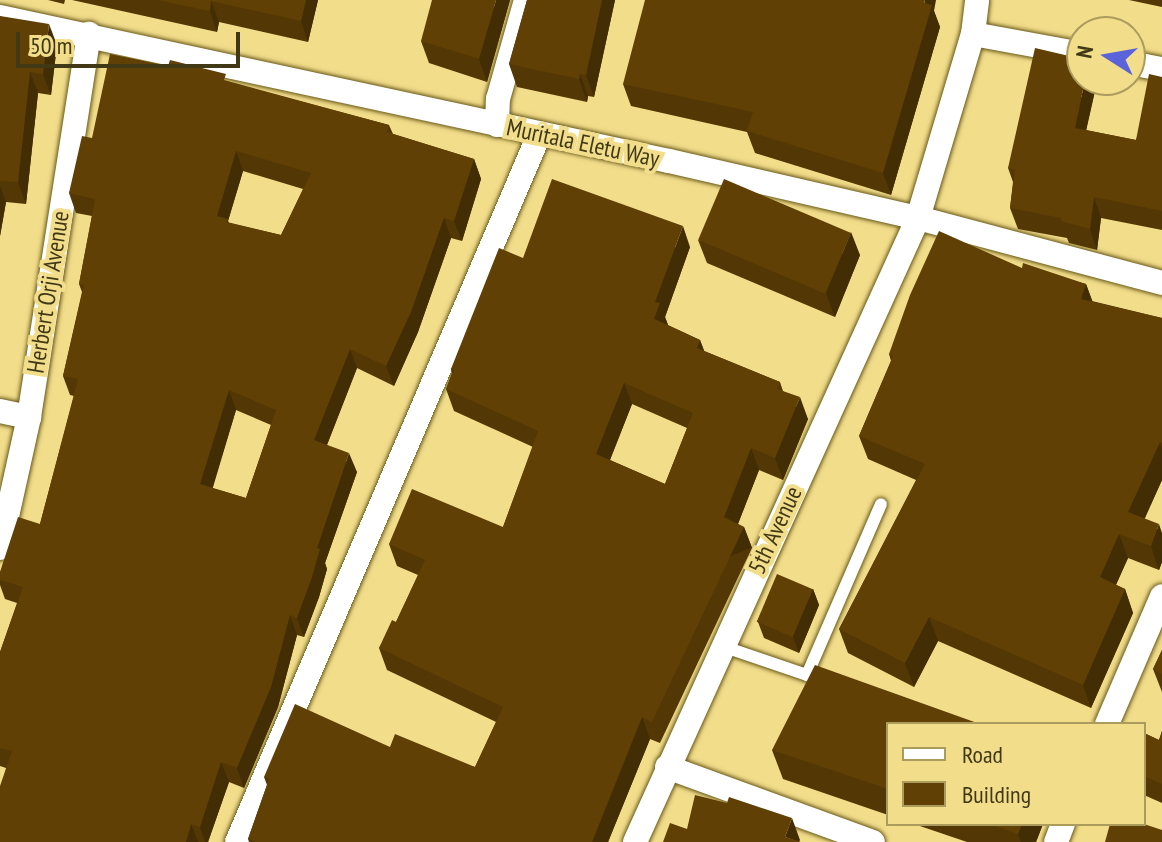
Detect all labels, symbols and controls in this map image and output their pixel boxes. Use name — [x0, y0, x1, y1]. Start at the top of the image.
scale bar — [20, 16, 244, 66]
north arrow — [1066, 16, 1146, 96]
text: 50 m — [30, 30, 72, 61]
text: N — [1070, 43, 1099, 60]
street label: Muritala Eletu Way — [504, 113, 662, 173]
street label: Herbert Orji Avenue — [21, 209, 75, 375]
street label: 5th Avenue — [742, 481, 808, 579]
legend — [886, 722, 1146, 826]
text: Road — [962, 739, 1003, 770]
text: Building — [962, 779, 1031, 810]

